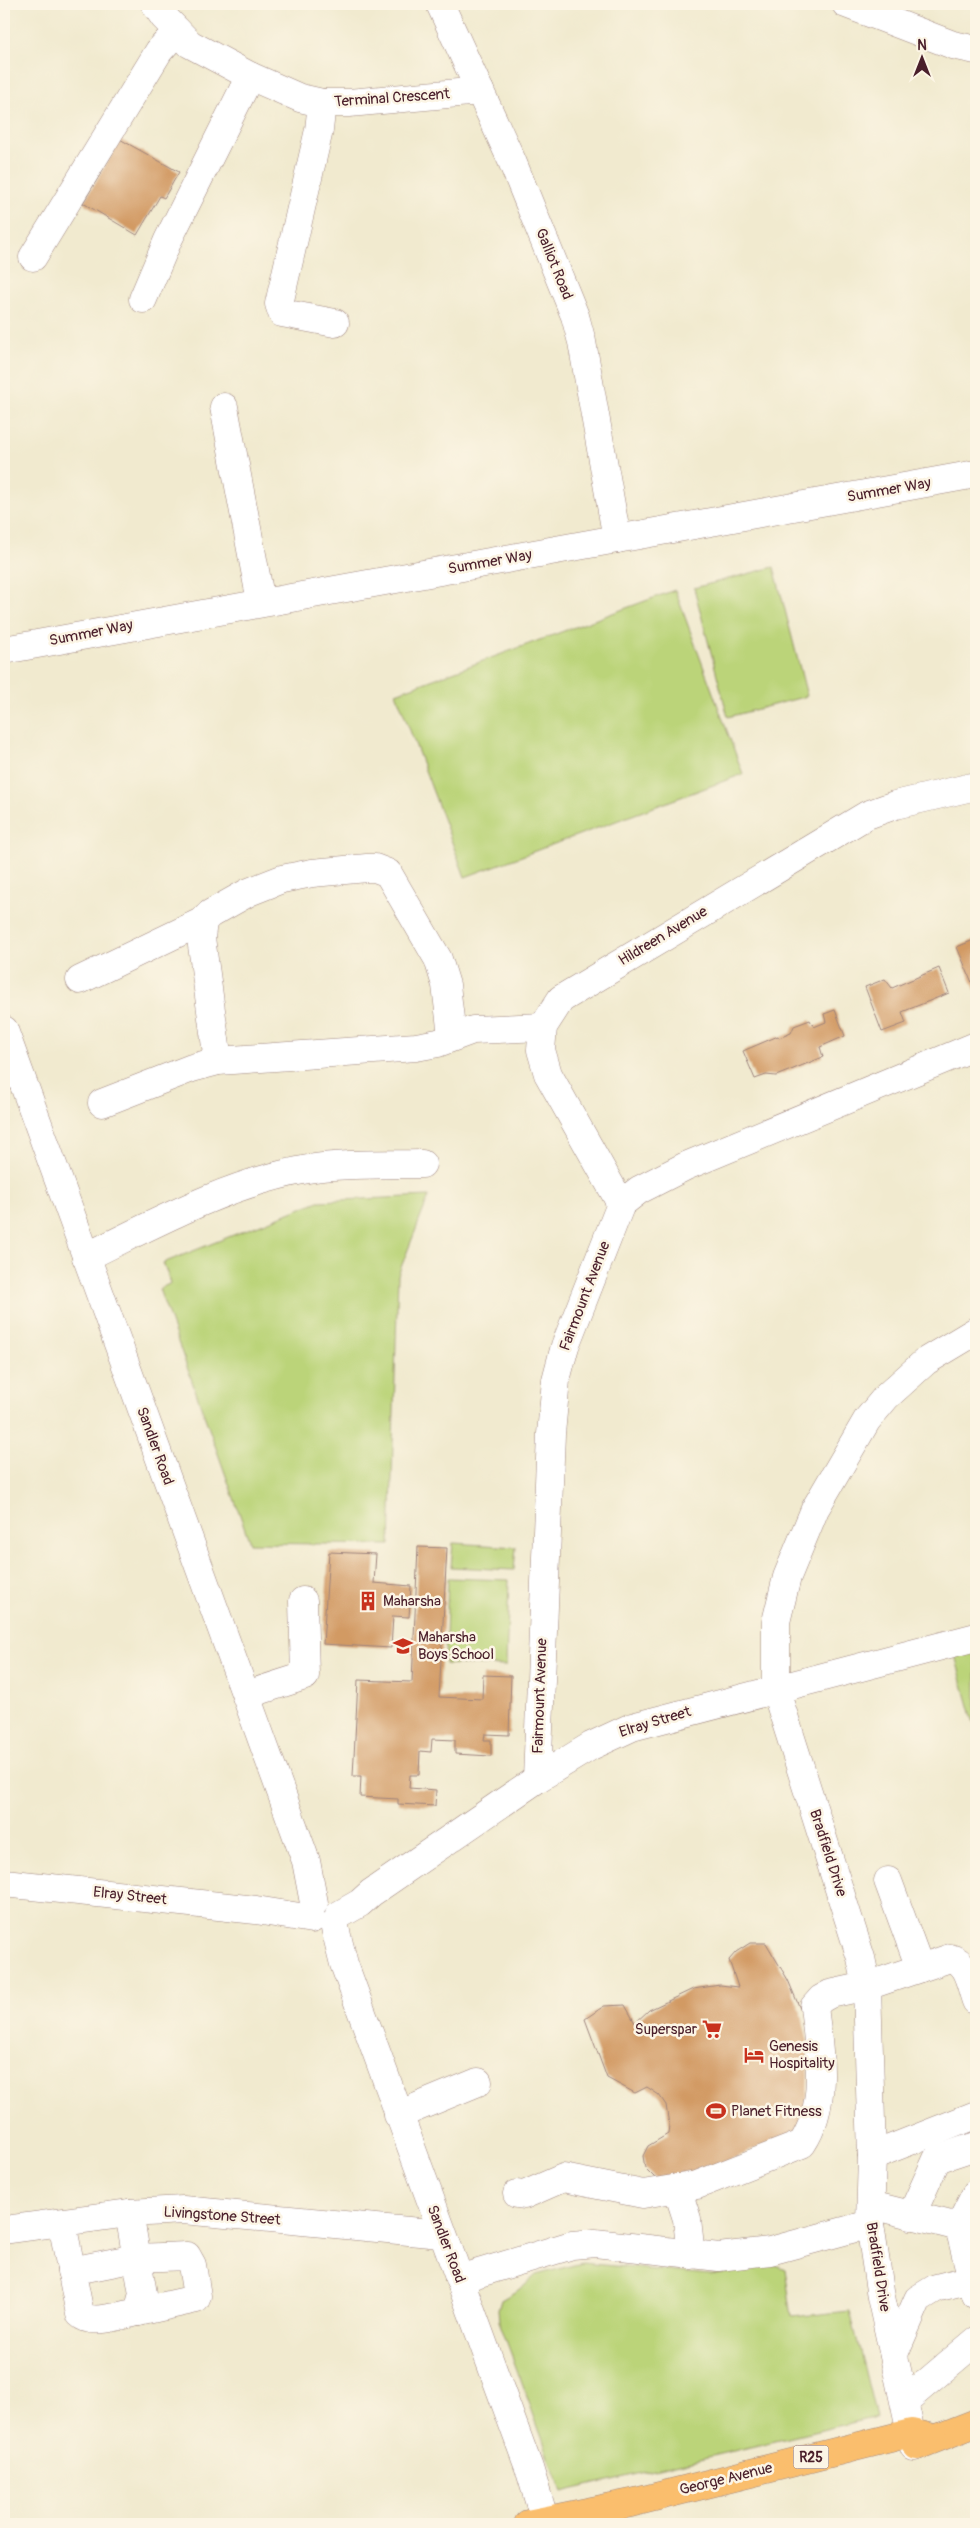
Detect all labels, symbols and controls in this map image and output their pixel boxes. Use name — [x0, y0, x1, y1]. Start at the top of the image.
north arrow — [898, 32, 948, 82]
text: N — [917, 37, 927, 54]
street label: Terminal Crescent — [334, 84, 451, 112]
street label: Galliot Road — [531, 226, 577, 302]
street label: Summer Way — [846, 473, 933, 507]
street label: Summer Way — [447, 545, 534, 579]
street label: Summer Way — [48, 615, 135, 650]
street label: Hildreen Avenue — [615, 902, 711, 970]
street label: Fairmount Avenue — [555, 1238, 615, 1353]
street label: Sandler Road — [132, 1404, 178, 1488]
building icon: Maharsha — [357, 1590, 379, 1612]
place label: Maharsha — [383, 1592, 441, 1611]
place label: Maharsha Boys School — [418, 1628, 494, 1664]
school or university icon: Maharsha Boys School — [392, 1635, 414, 1657]
street label: Fairmount Avenue — [528, 1637, 552, 1754]
street label: Elray Street — [617, 1702, 694, 1742]
street label: Bradfield Drive — [805, 1807, 851, 1900]
street label: Elray Street — [92, 1883, 169, 1909]
supermarket icon: Superspar — [701, 2018, 723, 2040]
place label: Superspar — [635, 2020, 698, 2039]
place label: Genesis Hospitality — [769, 2037, 835, 2073]
hotel icon: Genesis Hospitality — [743, 2044, 765, 2066]
sports icon: Planet Fitness — [705, 2100, 727, 2122]
place label: Planet Fitness — [731, 2102, 822, 2121]
street label: Livingstone Street — [163, 2202, 282, 2230]
street label: Sandler Road — [422, 2202, 470, 2286]
street label: Bradfield Drive — [862, 2221, 895, 2314]
road number: R25 — [794, 2446, 828, 2468]
street label: George Avenue — [678, 2458, 775, 2500]

